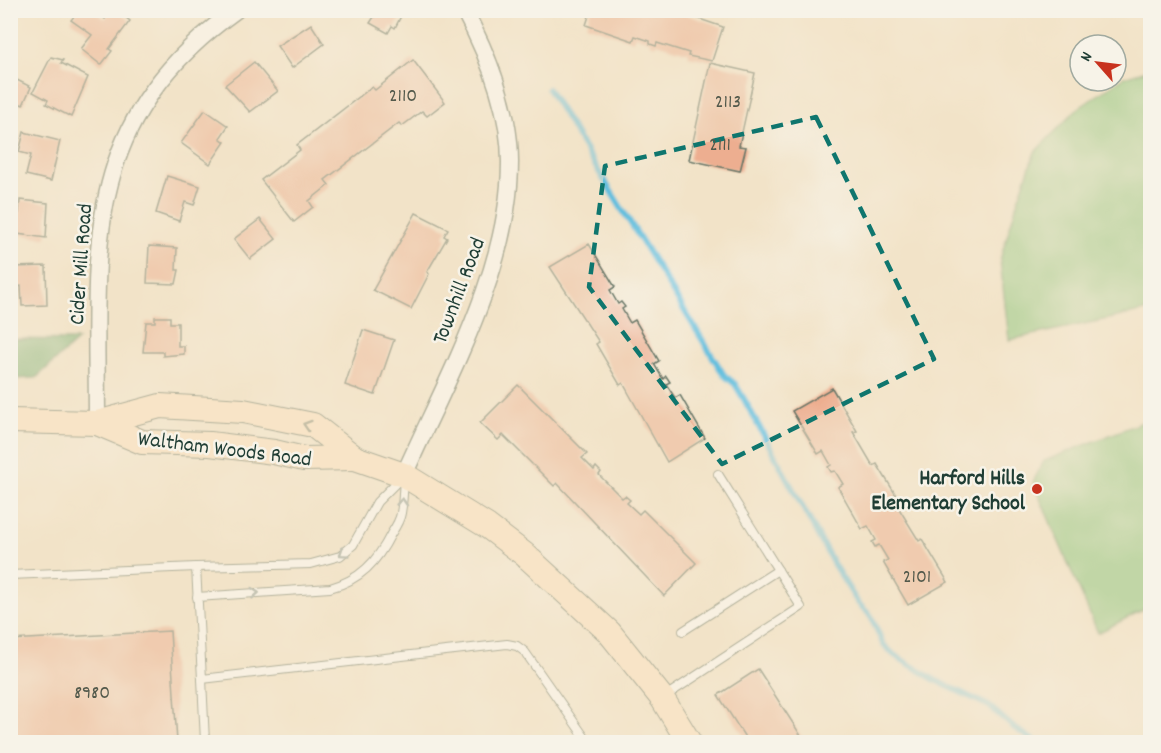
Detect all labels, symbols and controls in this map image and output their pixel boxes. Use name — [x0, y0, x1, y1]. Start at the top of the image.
north arrow — [1068, 33, 1128, 93]
text: N — [1075, 48, 1099, 66]
house number: 2110 — [389, 83, 417, 111]
house number: 2113 — [715, 89, 741, 117]
house number: 2111 — [709, 132, 731, 160]
street label: Cider Mill Road — [63, 202, 102, 326]
street label: Townhill Road — [426, 234, 495, 349]
one-way arrow — [302, 420, 313, 432]
street label: Waltham Woods Road — [136, 424, 313, 477]
place label: Harford Hills Elementary School — [871, 464, 1026, 520]
marker: Harford Hills Elementary School — [1030, 482, 1044, 496]
one-way arrow — [395, 497, 408, 506]
one-way arrow — [338, 545, 349, 556]
house number: 2101 — [903, 564, 931, 592]
one-way arrow — [251, 587, 260, 600]
house number: 8980 — [74, 680, 110, 708]

